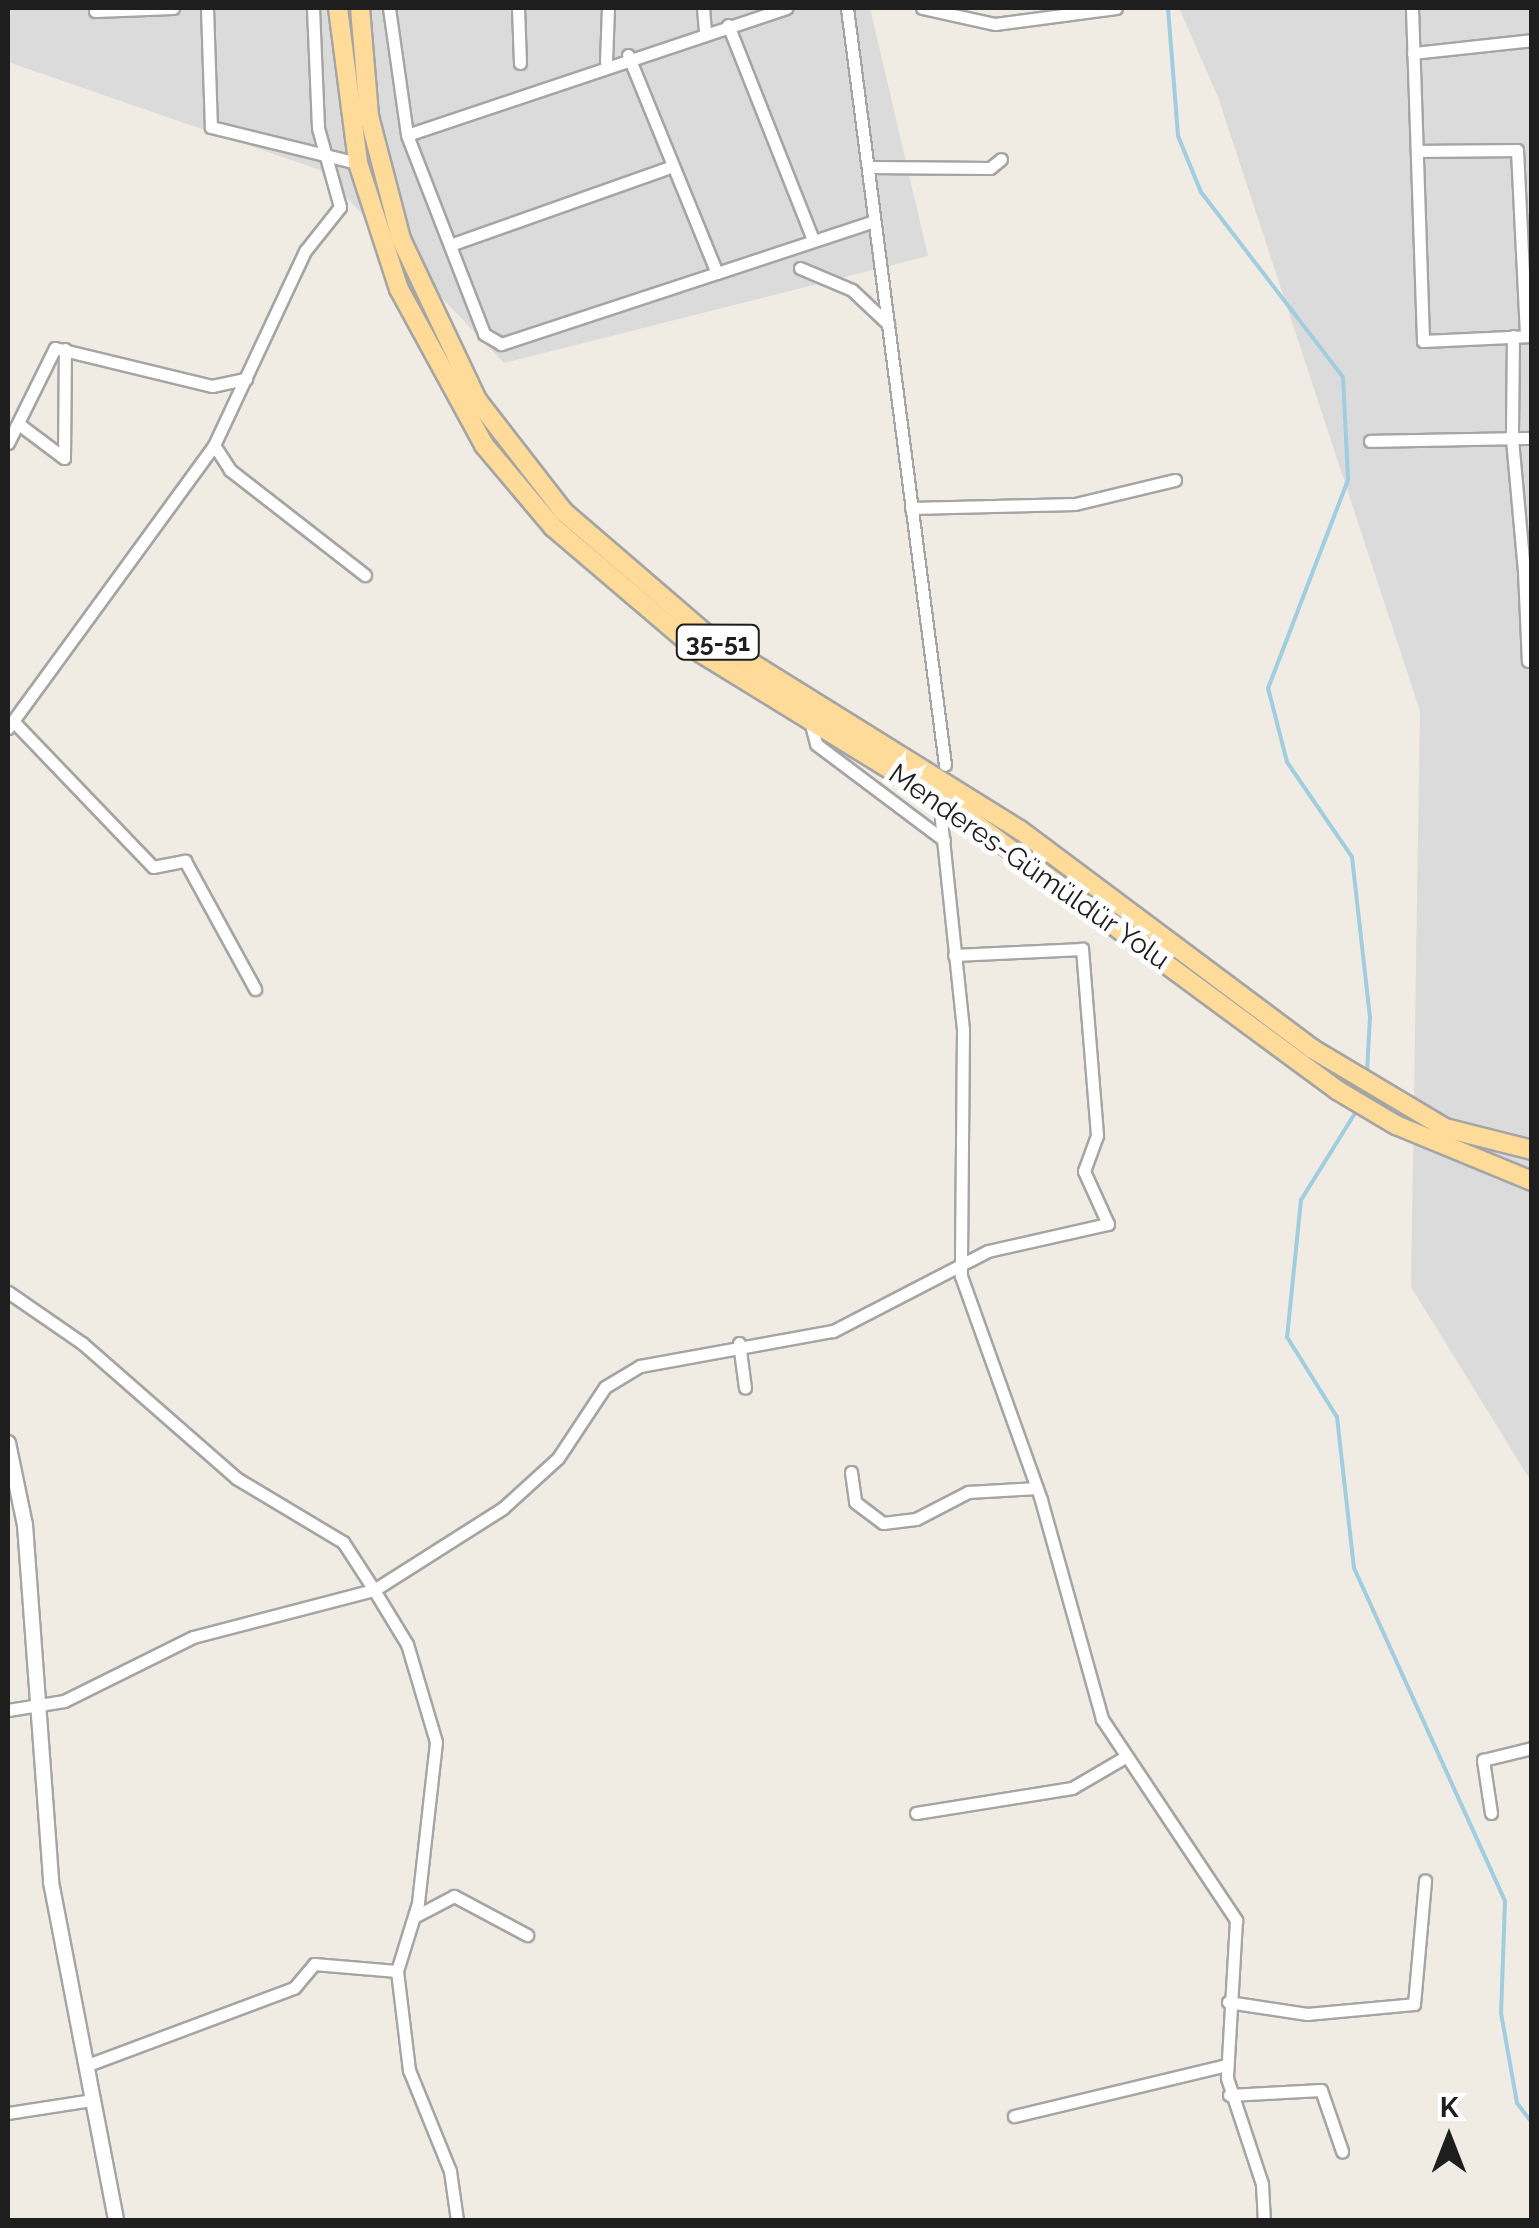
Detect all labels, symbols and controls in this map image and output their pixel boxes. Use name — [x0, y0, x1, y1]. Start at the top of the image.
road number: 35-51 — [676, 622, 760, 662]
street label: Menderes-Gümüldür Yolu — [882, 757, 1176, 977]
north arrow — [1399, 2088, 1499, 2188]
text: K — [1440, 2091, 1458, 2124]

